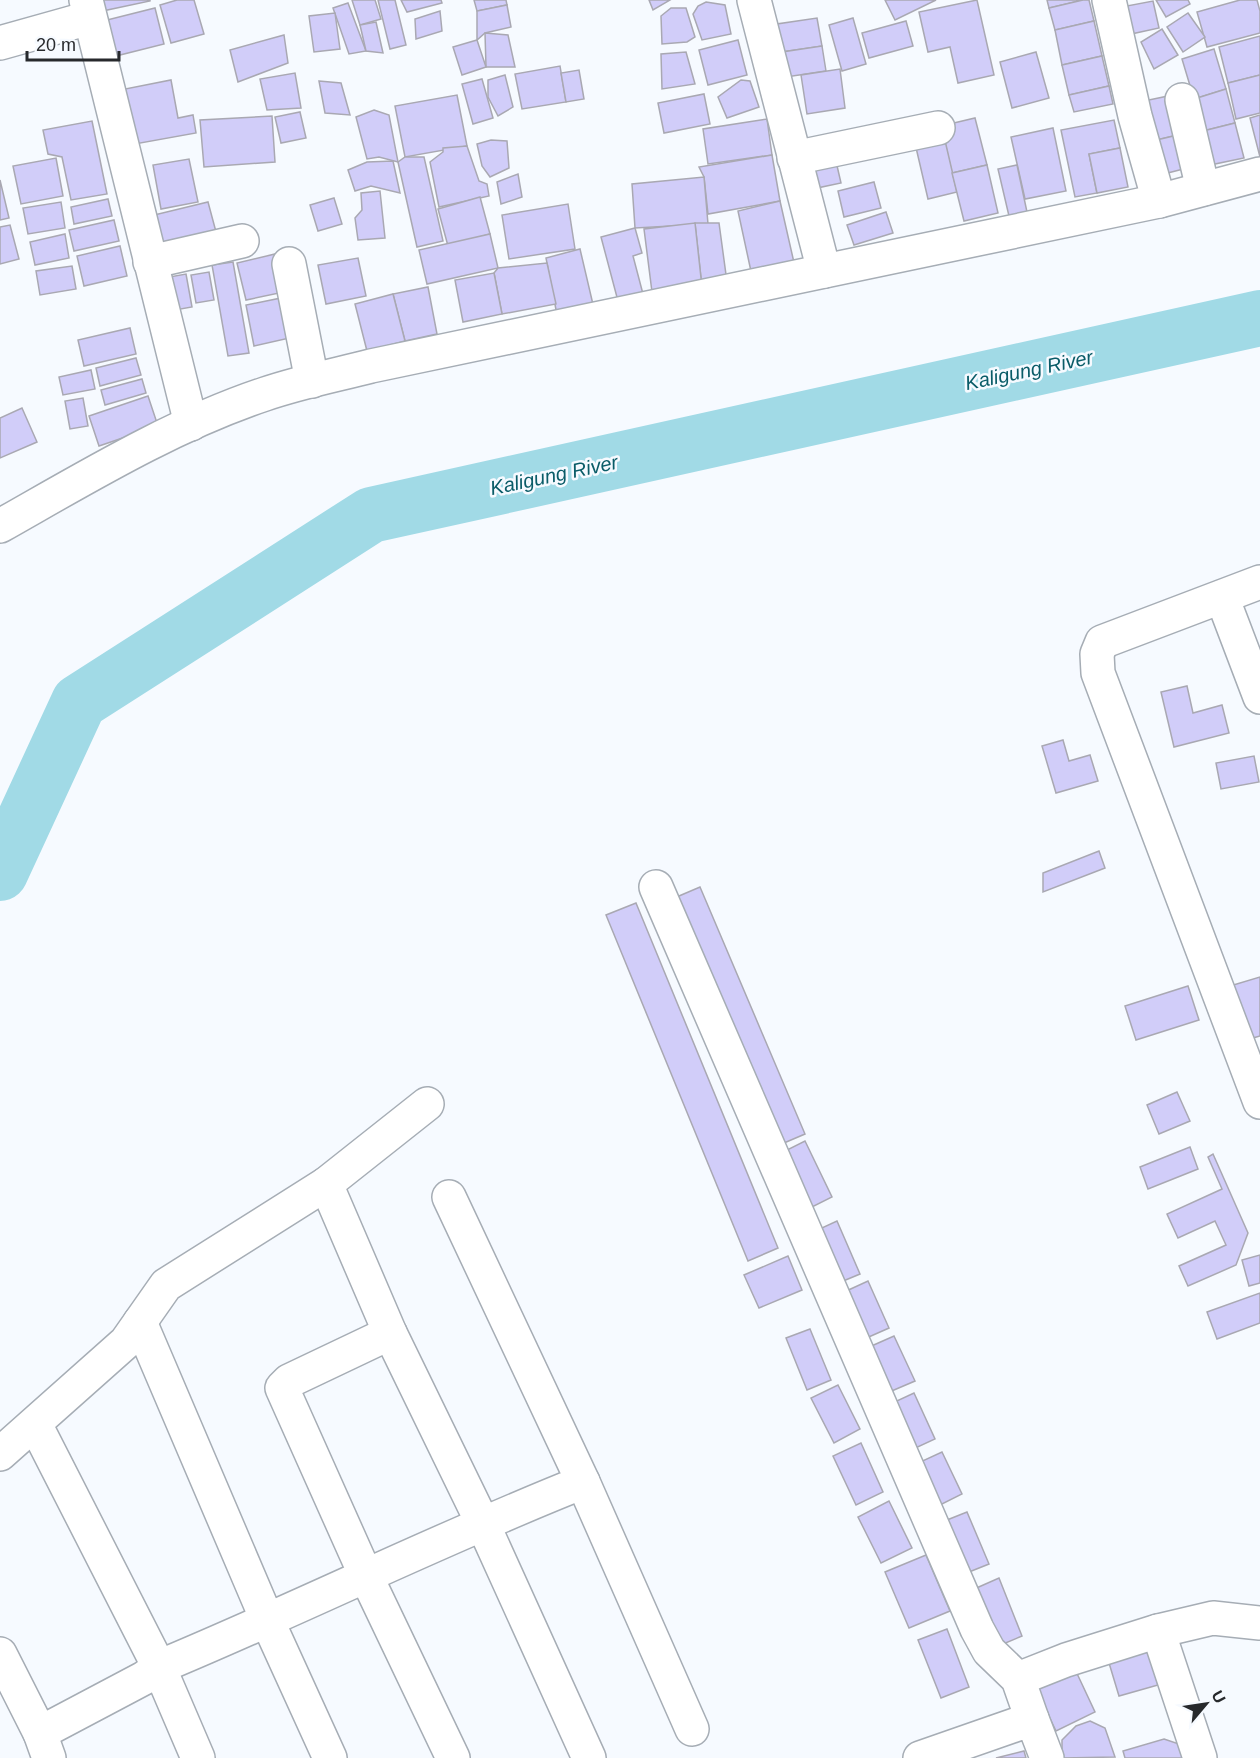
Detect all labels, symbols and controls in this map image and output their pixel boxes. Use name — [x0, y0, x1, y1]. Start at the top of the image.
scale bar — [27, 24, 118, 62]
text: 20 m — [36, 35, 76, 55]
water label: Kaligung River — [963, 345, 1096, 394]
water label: Kaligung River — [488, 450, 621, 499]
north arrow — [1176, 1674, 1236, 1734]
text: U — [1208, 1688, 1229, 1706]

